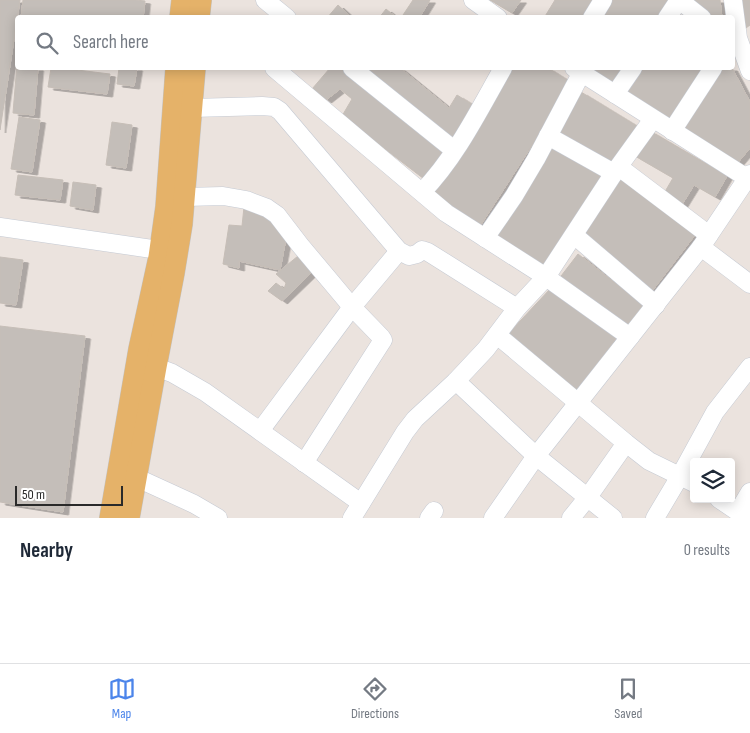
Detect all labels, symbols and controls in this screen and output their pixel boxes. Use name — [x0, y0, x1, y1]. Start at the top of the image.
search box — [15, 15, 735, 70]
icon: search — [33, 29, 61, 57]
text: Search here — [73, 31, 149, 54]
map controls — [690, 458, 735, 503]
button: layers — [690, 458, 735, 503]
scale bar — [15, 483, 122, 506]
text: 50 m — [22, 486, 45, 503]
text: Nearby — [20, 538, 73, 563]
text: 0 results — [684, 541, 730, 560]
tab: Map — [108, 675, 136, 722]
tab: Directions — [351, 675, 399, 722]
tab: Saved — [614, 675, 642, 722]

